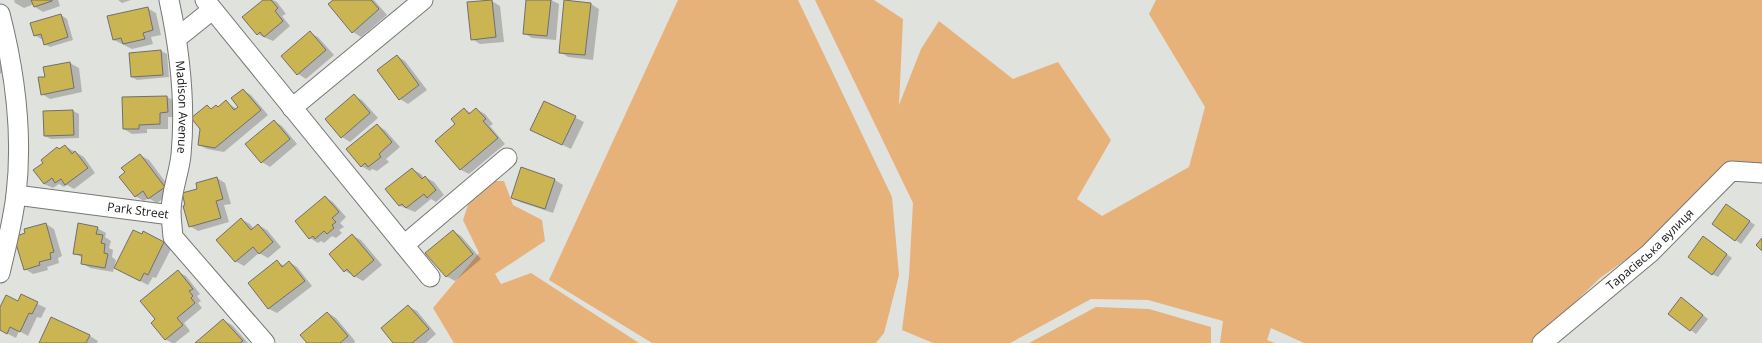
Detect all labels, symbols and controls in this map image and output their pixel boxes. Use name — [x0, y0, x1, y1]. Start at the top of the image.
street label: Madison Avenue — [171, 60, 192, 154]
street label: Park Street — [106, 198, 170, 223]
street label: Тарасівська вулиця — [1603, 205, 1697, 294]

